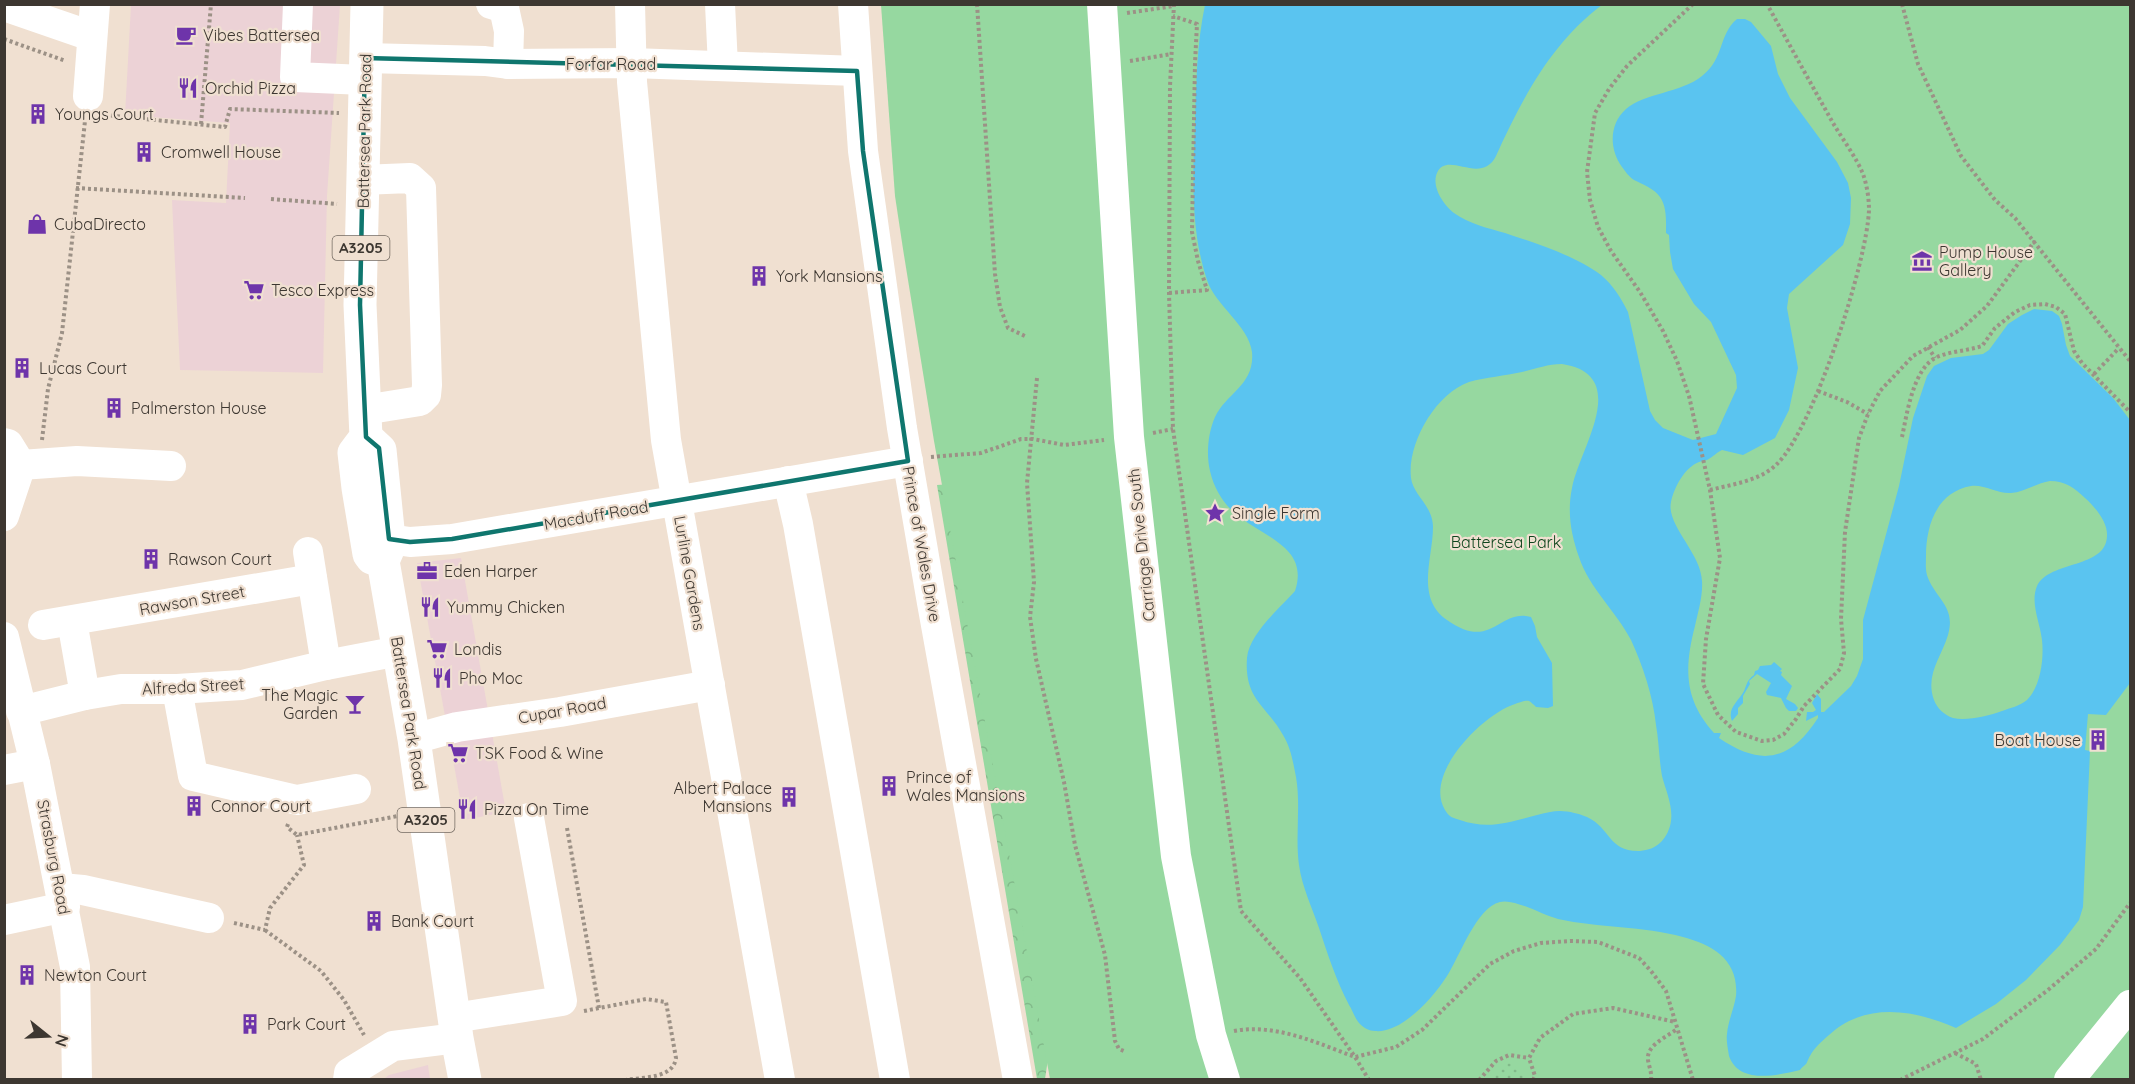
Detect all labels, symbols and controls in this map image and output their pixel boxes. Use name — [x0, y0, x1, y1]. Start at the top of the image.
cafe icon: Vibes Battersea — [174, 23, 198, 47]
place label: Vibes Battersea — [203, 25, 320, 45]
street label: Battersea Park Road — [353, 53, 375, 209]
street label: Forfar Road — [566, 54, 656, 74]
restaurant icon: Orchid Pizza — [176, 76, 200, 100]
place label: Orchid Pizza — [205, 78, 296, 98]
building icon: Youngs Court — [26, 102, 50, 126]
place label: Youngs Court — [55, 104, 154, 124]
building icon: Cromwell House — [132, 140, 156, 164]
place label: Cromwell House — [161, 142, 281, 162]
shop icon: CubaDirecto — [25, 212, 49, 236]
place label: CubaDirecto — [54, 214, 146, 234]
road number: A3205 — [332, 236, 389, 260]
place label: Pump House Gallery — [1939, 242, 2033, 280]
museum icon: Pump House Gallery — [1910, 249, 1934, 273]
building icon: York Mansions — [747, 264, 771, 288]
place label: York Mansions — [776, 266, 883, 286]
supermarket icon: Tesco Express — [242, 278, 266, 302]
place label: Tesco Express — [271, 280, 374, 300]
building icon: Lucas Court — [10, 356, 34, 380]
place label: Lucas Court — [39, 358, 127, 378]
building icon: Palmerston House — [102, 396, 126, 420]
place label: Palmerston House — [131, 398, 267, 418]
street label: Prince of Wales Drive — [898, 465, 946, 623]
street label: Carriage Drive South — [1123, 467, 1159, 623]
street label: Macduff Road — [542, 496, 650, 534]
place icon: Single Form — [1203, 501, 1227, 525]
place label: Single Form — [1232, 503, 1320, 523]
street label: Lurline Gardens — [670, 514, 710, 632]
park label: Battersea Park — [1451, 532, 1561, 552]
building icon: Rawson Court — [139, 547, 163, 571]
place label: Rawson Court — [168, 549, 272, 569]
office icon: Eden Harper — [415, 559, 439, 583]
place label: Eden Harper — [444, 561, 538, 581]
street label: Rawson Street — [138, 581, 246, 619]
restaurant icon: Yummy Chicken — [418, 595, 442, 619]
place label: Yummy Chicken — [447, 597, 565, 617]
street label: Battersea Park Road — [387, 635, 431, 791]
supermarket icon: Londis — [425, 637, 449, 661]
place label: Londis — [454, 639, 502, 659]
restaurant icon: Pho Moc — [430, 666, 454, 690]
place label: Pho Moc — [459, 668, 523, 688]
street label: Alfreda Street — [141, 673, 245, 699]
place label: The Magic Garden — [261, 685, 338, 723]
bar icon: The Magic Garden — [343, 692, 367, 716]
street label: Cupar Road — [516, 692, 608, 728]
building icon: Boat House — [2086, 728, 2110, 752]
place label: Boat House — [1995, 730, 2081, 750]
supermarket icon: TSK Food & Wine — [446, 741, 470, 765]
place label: TSK Food & Wine — [475, 743, 603, 763]
place label: Prince of Wales Mansions — [906, 767, 1025, 805]
building icon: Prince of Wales Mansions — [877, 774, 901, 798]
place label: Albert Palace Mansions — [673, 778, 772, 816]
building icon: Albert Palace Mansions — [777, 785, 801, 809]
building icon: Connor Court — [182, 794, 206, 818]
place label: Connor Court — [211, 796, 311, 816]
restaurant icon: Pizza On Time — [455, 797, 479, 821]
street label: Strasburg Road — [33, 798, 75, 916]
place label: Pizza On Time — [484, 799, 589, 819]
road number: A3205 — [398, 808, 454, 832]
building icon: Bank Court — [362, 909, 386, 933]
place label: Bank Court — [391, 911, 474, 931]
building icon: Newton Court — [15, 963, 39, 987]
place label: Newton Court — [44, 965, 147, 985]
north arrow — [18, 1006, 78, 1066]
building icon: Park Court — [238, 1012, 262, 1036]
place label: Park Court — [267, 1014, 346, 1034]
text: N — [51, 1032, 74, 1049]

